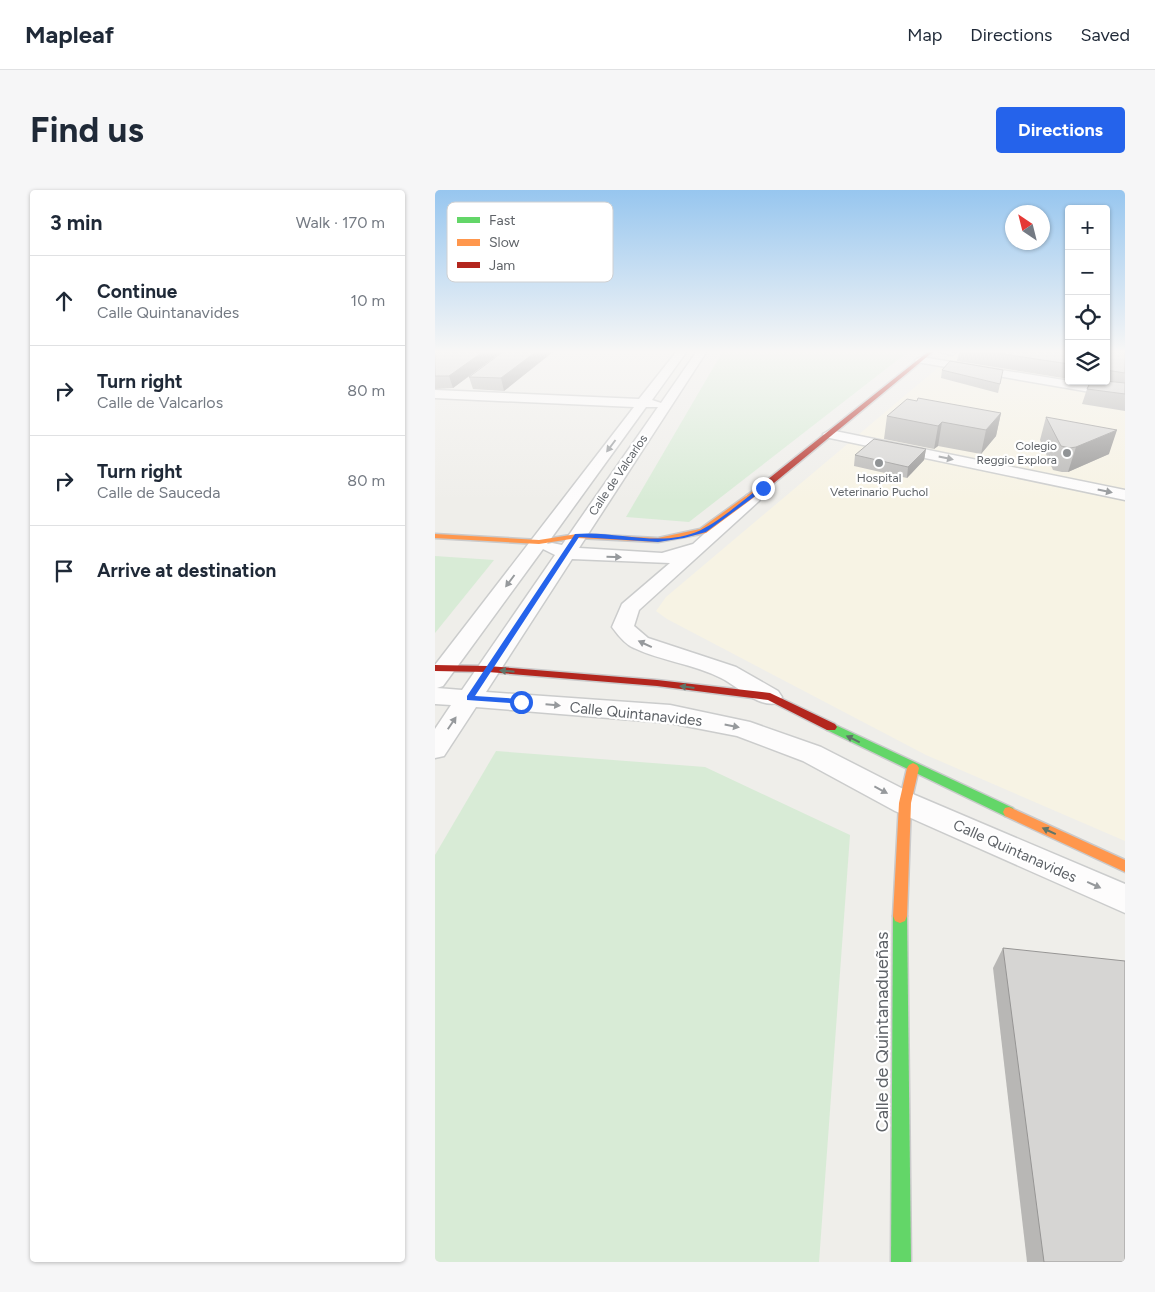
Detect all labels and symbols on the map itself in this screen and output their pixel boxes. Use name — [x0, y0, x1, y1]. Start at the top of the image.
legend — [447, 202, 613, 282]
north arrow — [1005, 205, 1050, 250]
text: Fast — [489, 212, 515, 229]
text: Slow — [489, 234, 520, 251]
text: Jam — [489, 257, 515, 274]
street label: Calle de Valcarlos — [586, 432, 650, 518]
one-way arrow — [606, 439, 616, 453]
place label: Colegio Reggio Explora — [976, 439, 1057, 467]
marker: Colegio Reggio Explora — [1061, 447, 1073, 459]
one-way arrow — [939, 454, 954, 462]
marker: Hospital Veterinario Puchol — [873, 457, 885, 469]
place label: Hospital Veterinario Puchol — [830, 471, 928, 499]
route end — [752, 477, 775, 500]
one-way arrow — [1098, 487, 1113, 495]
one-way arrow — [607, 553, 623, 561]
one-way arrow — [504, 574, 515, 587]
one-way arrow — [638, 639, 652, 647]
one-way arrow — [499, 667, 515, 675]
one-way arrow — [678, 683, 694, 691]
route start — [510, 691, 533, 714]
street label: Calle Quintanavides — [569, 698, 703, 730]
one-way arrow — [545, 701, 561, 709]
one-way arrow — [447, 717, 457, 730]
one-way arrow — [724, 722, 739, 730]
one-way arrow — [846, 734, 861, 743]
one-way arrow — [873, 786, 888, 794]
street label: Calle Quintanavides — [950, 816, 1080, 886]
one-way arrow — [1042, 826, 1056, 834]
one-way arrow — [1087, 882, 1101, 890]
street label: Calle de Quintanadueñas — [871, 932, 893, 1132]

